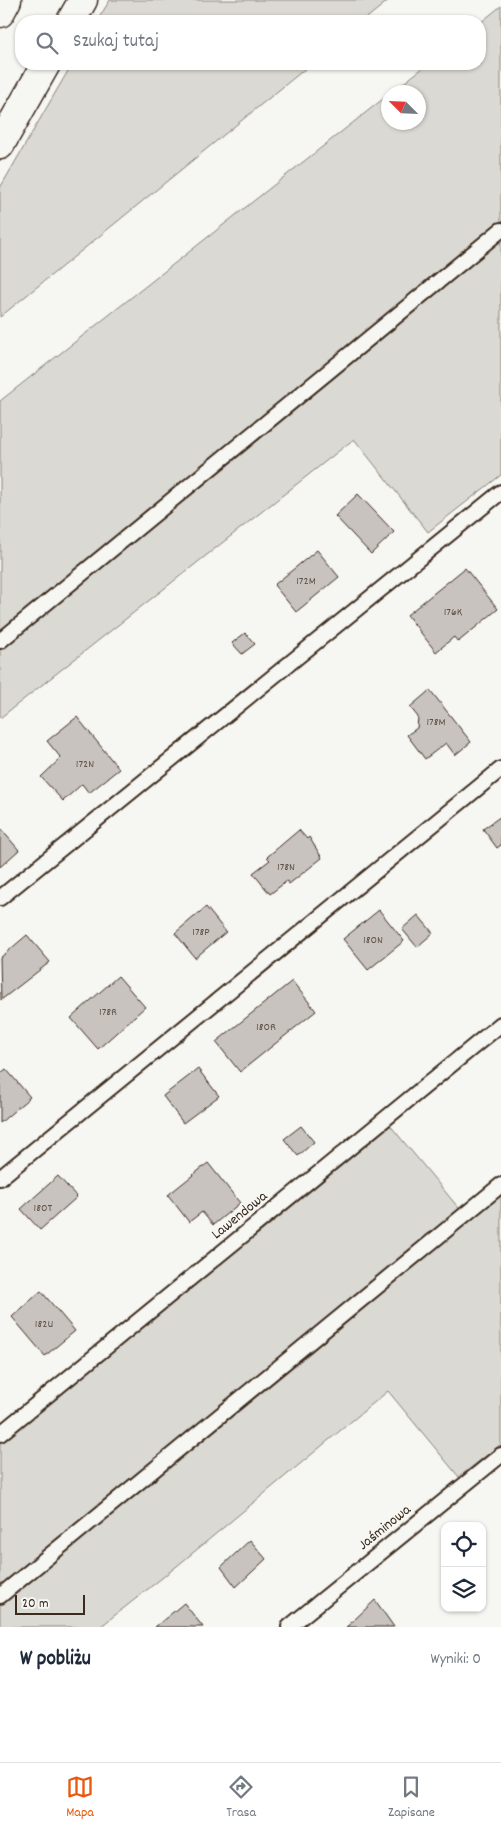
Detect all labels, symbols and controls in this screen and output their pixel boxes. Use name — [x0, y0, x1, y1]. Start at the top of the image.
search box — [15, 15, 486, 70]
icon: search — [33, 29, 61, 57]
text: Szukaj tutaj — [73, 29, 159, 56]
north arrow — [381, 85, 426, 130]
house number: 172M — [296, 573, 316, 590]
house number: 176K — [444, 604, 463, 621]
house number: 178M — [426, 714, 446, 731]
house number: 172N — [76, 756, 94, 773]
house number: 178N — [277, 859, 295, 876]
house number: 178P — [192, 924, 210, 941]
house number: 180N — [363, 932, 383, 949]
house number: 178R — [99, 1004, 117, 1021]
house number: 180R — [256, 1019, 276, 1036]
street label: Lawendowa — [207, 1186, 274, 1246]
house number: 180T — [34, 1200, 53, 1217]
house number: 182U — [35, 1316, 53, 1333]
street label: Jaśminowa — [354, 1499, 417, 1556]
map controls — [441, 1522, 486, 1612]
button: locate — [441, 1522, 486, 1567]
button: layers — [441, 1567, 486, 1612]
scale bar — [15, 1592, 85, 1615]
text: 20 m — [22, 1594, 49, 1614]
text: W pobliżu — [20, 1645, 91, 1675]
text: Wyniki: 0 — [430, 1648, 481, 1671]
tab: Mapa — [66, 1773, 94, 1823]
tab: Trasa — [226, 1773, 256, 1823]
tab: Zapisane — [388, 1773, 435, 1823]

